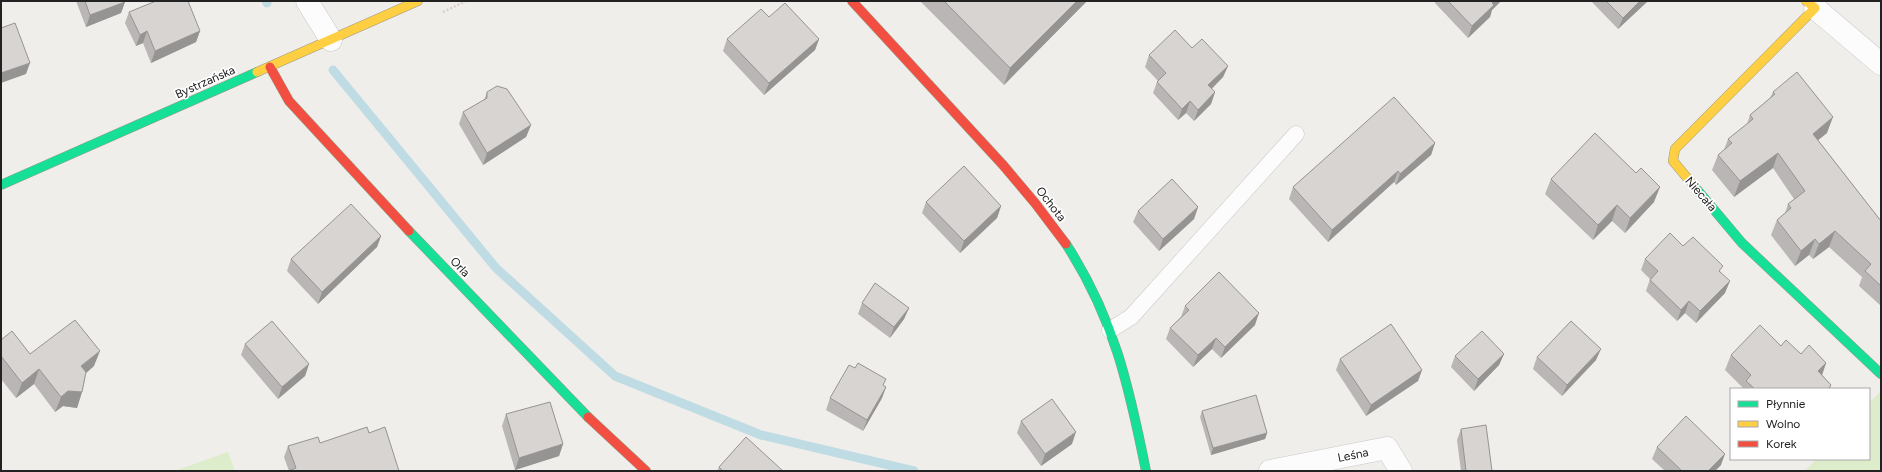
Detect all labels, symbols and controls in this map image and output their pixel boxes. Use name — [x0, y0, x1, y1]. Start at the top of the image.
street label: Bystrzańska — [173, 63, 237, 101]
street label: Niecała — [1682, 174, 1720, 214]
street label: Ochota — [1033, 184, 1069, 224]
street label: Orla — [447, 254, 473, 280]
legend — [1730, 388, 1870, 460]
text: Płynnie — [1766, 397, 1806, 411]
text: Wolno — [1766, 417, 1800, 431]
text: Korek — [1766, 437, 1797, 451]
street label: Leśna — [1336, 445, 1370, 465]

